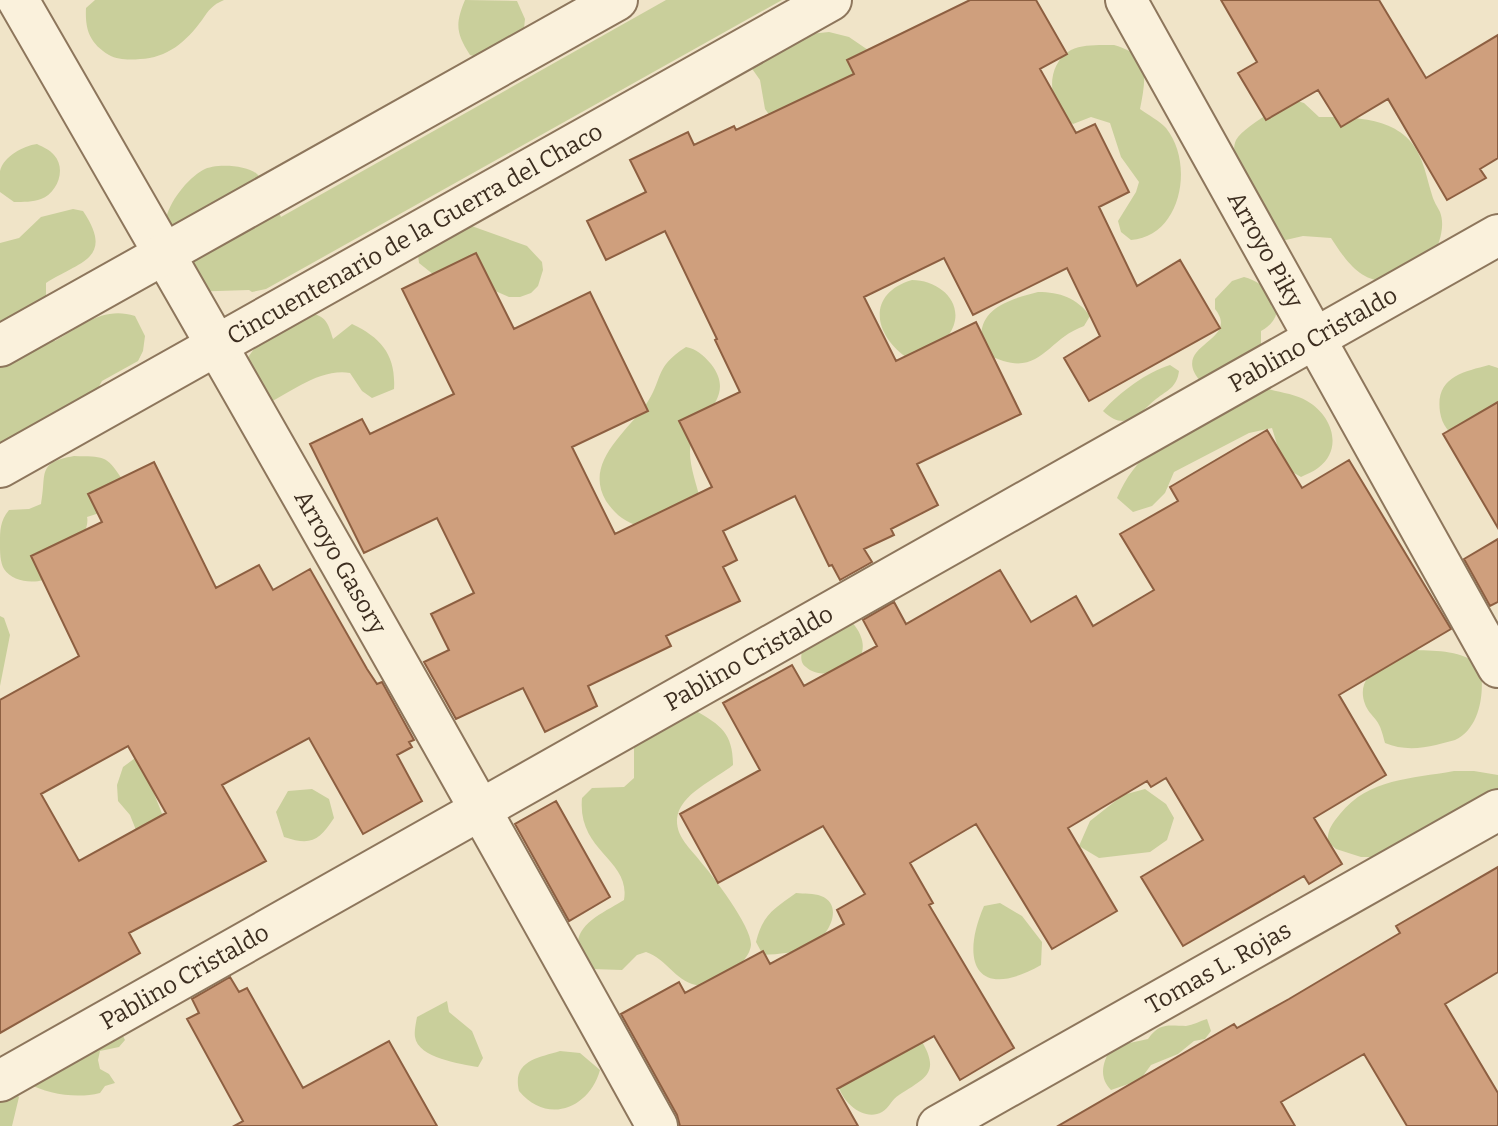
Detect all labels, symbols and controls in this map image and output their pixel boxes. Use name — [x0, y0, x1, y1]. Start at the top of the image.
street label: Cincuentenario de la Guerra del Chaco — [222, 117, 608, 350]
street label: Arroyo Piky — [1222, 187, 1309, 313]
street label: Pablino Cristaldo — [1224, 281, 1402, 398]
street label: Arroyo Gasory — [288, 485, 392, 639]
street label: Pablino Cristaldo — [660, 599, 838, 717]
street label: Tomas L. Rojas — [1141, 916, 1296, 1020]
street label: Pablino Cristaldo — [95, 918, 274, 1035]

